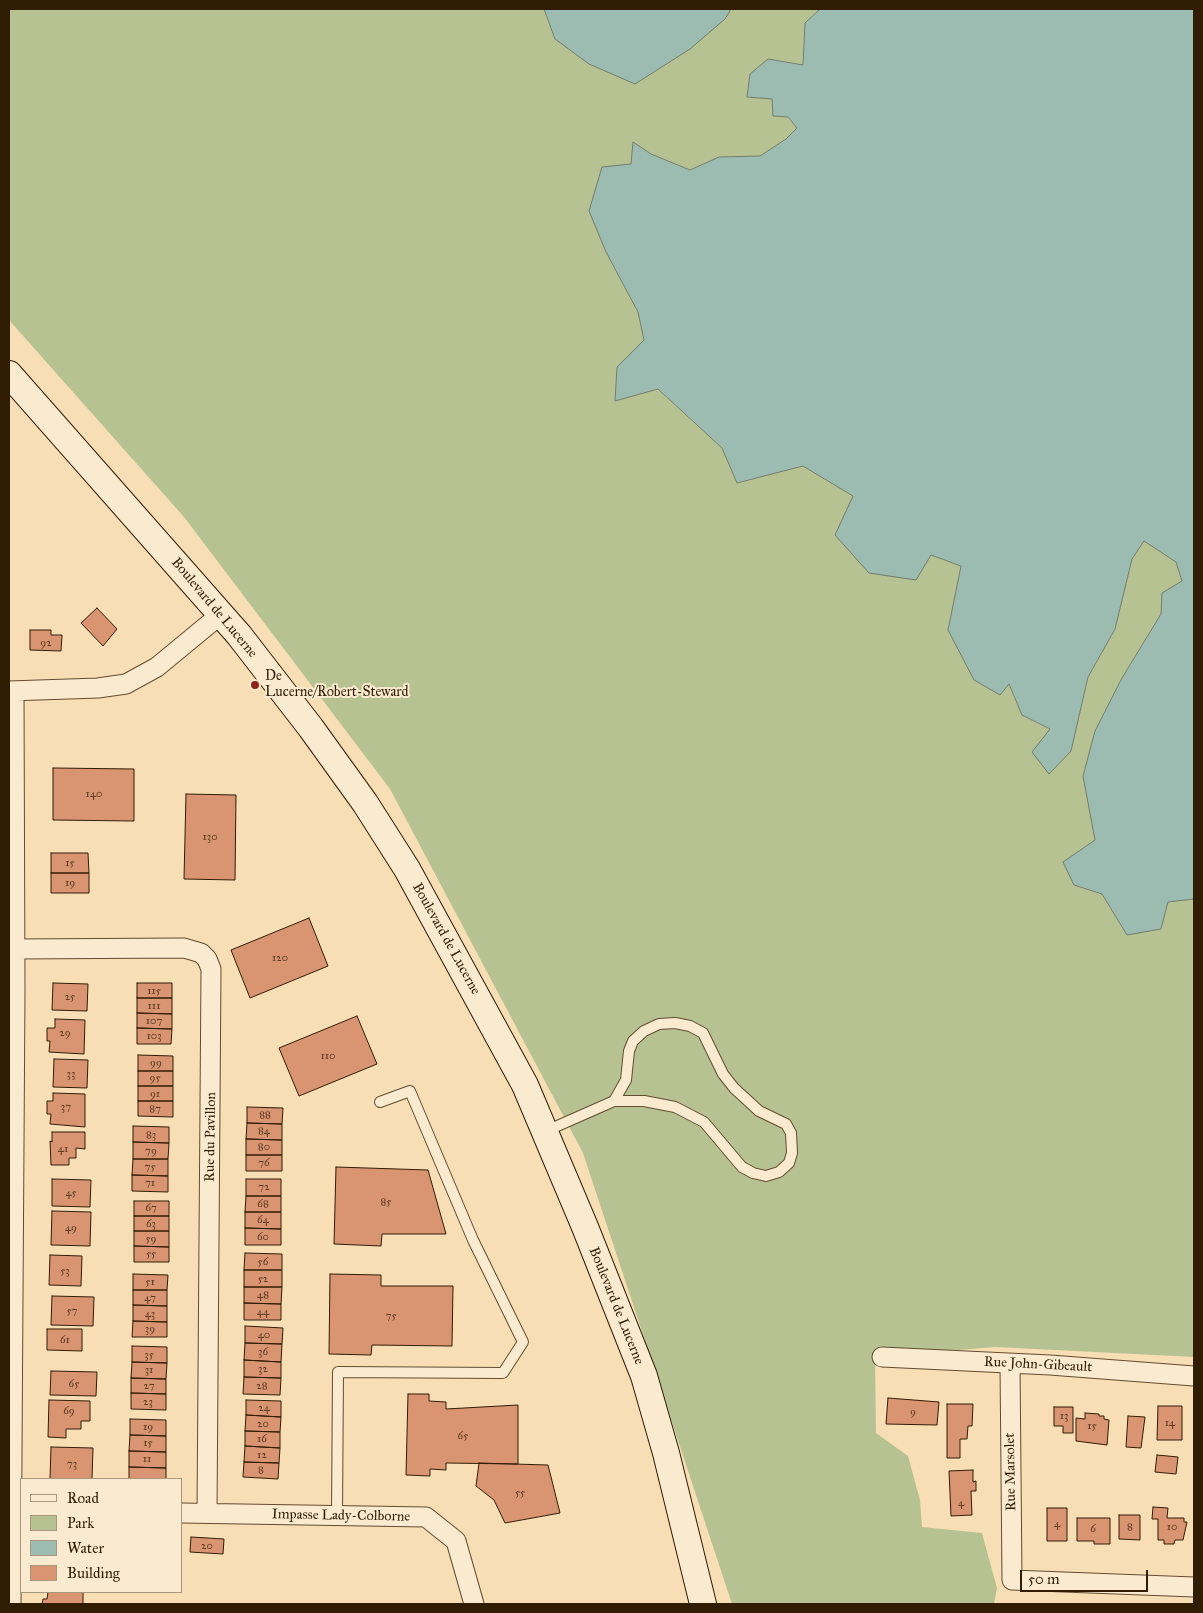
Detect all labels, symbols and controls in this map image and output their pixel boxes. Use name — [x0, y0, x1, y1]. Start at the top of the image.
street label: Boulevard de Lucerne — [167, 555, 261, 661]
house number: 92 — [40, 636, 52, 650]
place label: De Lucerne/Robert-Steward — [265, 669, 409, 702]
marker: De Lucerne/Robert-Steward — [249, 679, 261, 691]
house number: 140 — [86, 787, 102, 801]
house number: 130 — [202, 830, 218, 844]
house number: 15 — [65, 856, 75, 870]
house number: 19 — [65, 876, 75, 890]
street label: Boulevard de Lucerne — [408, 880, 484, 998]
house number: 120 — [272, 951, 288, 965]
house number: 115 — [147, 984, 161, 998]
house number: 25 — [65, 990, 75, 1004]
house number: 111 — [147, 999, 161, 1013]
house number: 107 — [146, 1014, 162, 1028]
house number: 29 — [59, 1026, 71, 1040]
house number: 103 — [146, 1029, 162, 1043]
house number: 110 — [320, 1049, 336, 1063]
house number: 99 — [150, 1056, 162, 1070]
house number: 33 — [67, 1067, 75, 1081]
house number: 95 — [149, 1071, 161, 1085]
house number: 91 — [150, 1087, 160, 1101]
street label: Rue du Pavillon — [202, 1092, 220, 1182]
house number: 37 — [61, 1100, 71, 1114]
house number: 87 — [149, 1102, 161, 1116]
house number: 88 — [259, 1108, 271, 1122]
house number: 84 — [258, 1124, 270, 1138]
house number: 83 — [146, 1128, 156, 1142]
house number: 80 — [258, 1140, 270, 1154]
house number: 41 — [58, 1142, 68, 1156]
house number: 79 — [145, 1144, 157, 1158]
house number: 76 — [258, 1156, 270, 1170]
house number: 75 — [145, 1160, 155, 1174]
house number: 71 — [145, 1176, 155, 1190]
house number: 72 — [258, 1180, 270, 1194]
house number: 45 — [65, 1186, 77, 1200]
house number: 85 — [381, 1195, 391, 1209]
house number: 68 — [257, 1197, 269, 1211]
house number: 67 — [145, 1201, 157, 1215]
house number: 64 — [257, 1213, 269, 1227]
house number: 63 — [146, 1217, 156, 1231]
house number: 49 — [65, 1221, 77, 1235]
house number: 60 — [257, 1230, 269, 1244]
house number: 59 — [145, 1232, 157, 1246]
street label: Boulevard de Lucerne — [585, 1245, 647, 1367]
house number: 55 — [146, 1247, 156, 1261]
house number: 56 — [258, 1255, 268, 1269]
house number: 53 — [60, 1264, 70, 1278]
house number: 52 — [258, 1272, 268, 1286]
house number: 51 — [145, 1275, 155, 1289]
house number: 48 — [257, 1288, 269, 1302]
house number: 47 — [144, 1291, 156, 1305]
house number: 57 — [67, 1304, 77, 1318]
house number: 44 — [257, 1305, 269, 1319]
house number: 43 — [145, 1307, 155, 1321]
house number: 75 — [386, 1309, 396, 1323]
house number: 39 — [145, 1322, 155, 1336]
house number: 40 — [258, 1328, 270, 1342]
house number: 61 — [60, 1333, 70, 1347]
house number: 36 — [258, 1345, 268, 1359]
house number: 35 — [144, 1348, 154, 1362]
street label: Rue John-Gibeault — [983, 1354, 1093, 1376]
house number: 32 — [258, 1362, 268, 1376]
house number: 31 — [145, 1363, 153, 1377]
house number: 65 — [69, 1377, 79, 1391]
house number: 27 — [144, 1379, 154, 1393]
house number: 28 — [256, 1379, 268, 1393]
house number: 23 — [143, 1395, 153, 1409]
house number: 24 — [258, 1401, 270, 1415]
house number: 69 — [63, 1404, 75, 1418]
house number: 9 — [910, 1405, 916, 1419]
house number: 13 — [1060, 1409, 1068, 1423]
house number: 14 — [1165, 1416, 1175, 1430]
house number: 20 — [257, 1417, 269, 1431]
house number: 15 — [1087, 1419, 1097, 1433]
house number: 19 — [143, 1420, 153, 1434]
house number: 65 — [458, 1429, 468, 1443]
house number: 16 — [257, 1432, 267, 1446]
street label: Rue Marsolet — [1002, 1433, 1020, 1511]
house number: 15 — [143, 1436, 153, 1450]
house number: 12 — [257, 1448, 267, 1462]
house number: 11 — [143, 1452, 151, 1466]
house number: 73 — [67, 1457, 77, 1471]
house number: 8 — [258, 1463, 264, 1477]
legend — [20, 1478, 182, 1593]
house number: 55 — [515, 1486, 525, 1500]
text: Road — [67, 1489, 99, 1507]
house number: 4 — [958, 1496, 964, 1510]
street label: Impasse Lady-Colborne — [272, 1506, 410, 1526]
text: Park — [67, 1514, 94, 1532]
house number: 4 — [1054, 1517, 1060, 1531]
house number: 8 — [1127, 1520, 1133, 1534]
house number: 10 — [1167, 1520, 1177, 1534]
house number: 6 — [1090, 1522, 1096, 1536]
text: Water — [67, 1539, 104, 1557]
house number: 20 — [201, 1539, 213, 1553]
scale bar — [1023, 1560, 1150, 1592]
text: Building — [67, 1564, 120, 1582]
text: 50 m — [1028, 1570, 1060, 1588]

